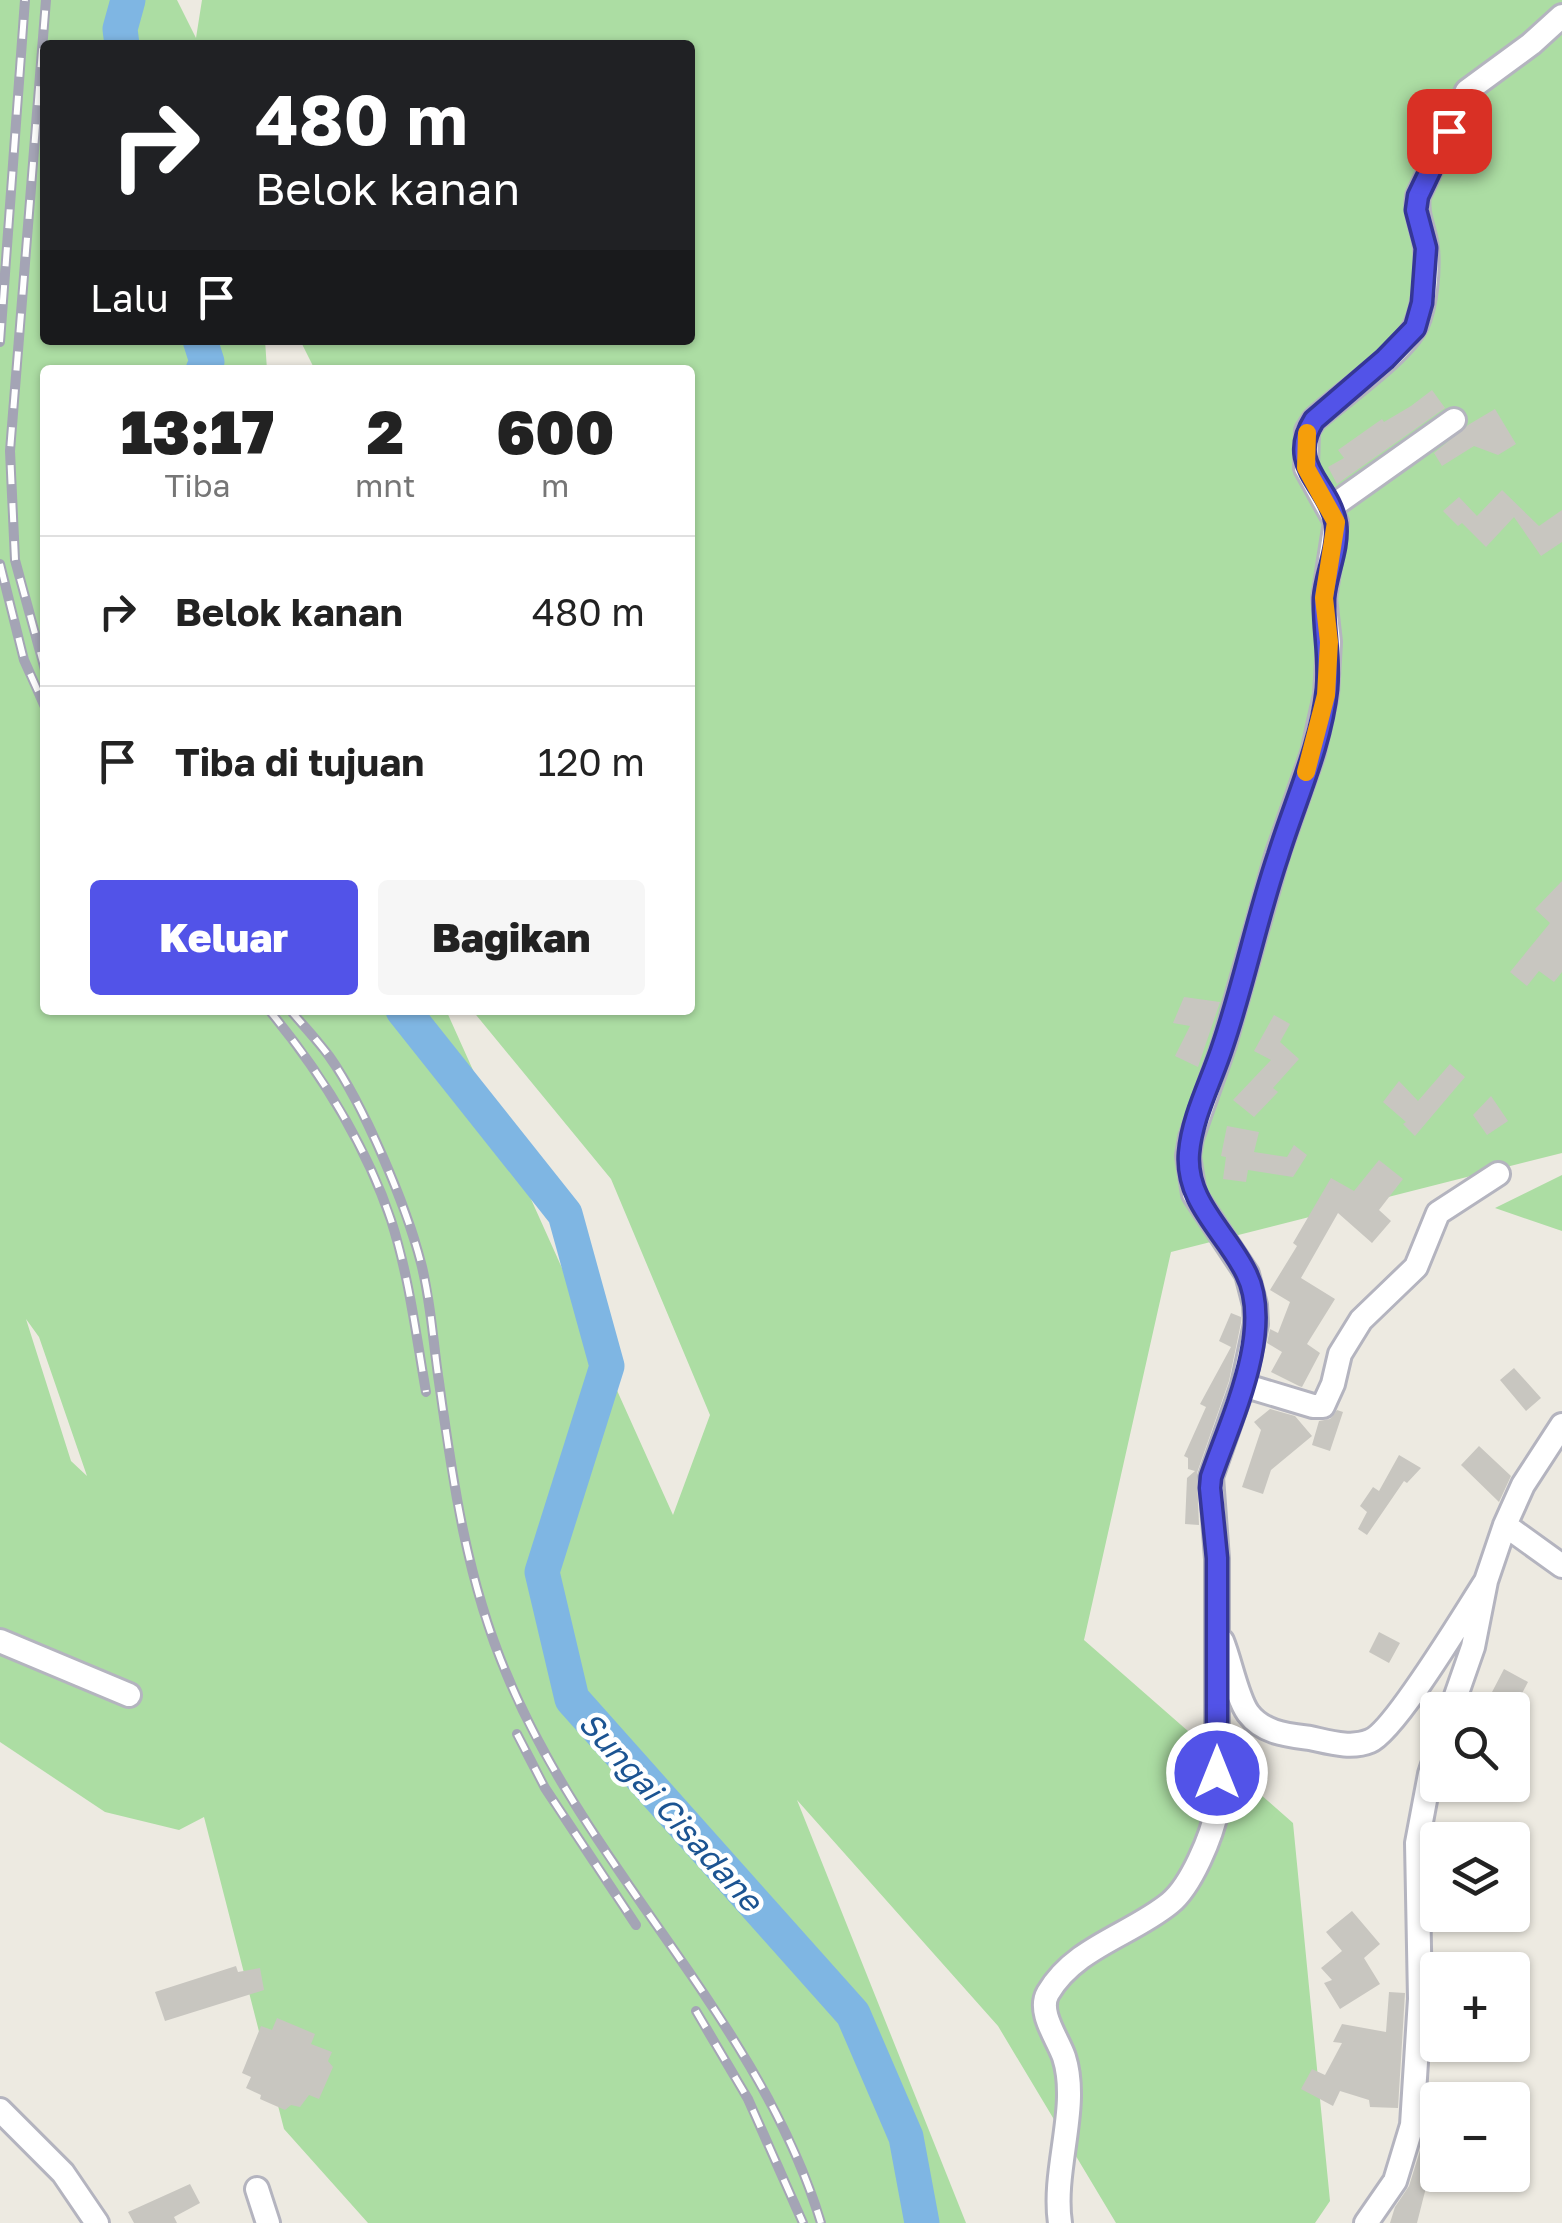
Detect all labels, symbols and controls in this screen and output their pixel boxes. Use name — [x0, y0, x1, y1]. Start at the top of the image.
text: 480 m — [255, 76, 468, 160]
icon: right — [90, 80, 220, 210]
pin — [1407, 89, 1492, 174]
icon: arrive — [1422, 104, 1477, 159]
text: Belok kanan — [255, 161, 520, 215]
icon: arrive — [189, 270, 244, 325]
text: Lalu — [90, 275, 169, 320]
text: 13:17 — [121, 395, 274, 467]
text: 2 — [367, 395, 404, 467]
text: 600 — [496, 395, 614, 467]
text: Tiba — [164, 466, 231, 504]
text: mnt — [355, 466, 416, 504]
text: m — [541, 466, 569, 504]
icon: right — [90, 584, 145, 639]
text: Belok kanan — [175, 589, 403, 634]
text: 480 m — [532, 589, 645, 634]
icon: arrive — [90, 734, 145, 789]
text: Tiba di tujuan — [175, 739, 424, 784]
text: 120 m — [538, 739, 645, 784]
button: Keluar — [90, 880, 358, 995]
button: Bagikan — [378, 880, 645, 995]
map controls — [1420, 1692, 1530, 2192]
button: search — [1420, 1692, 1530, 1802]
water label: Sungai Cisadane — [571, 1703, 772, 1920]
position arrow — [1165, 1721, 1269, 1825]
button: layers — [1420, 1822, 1530, 1932]
button: + — [1420, 1952, 1530, 2062]
button: − — [1420, 2082, 1530, 2192]

